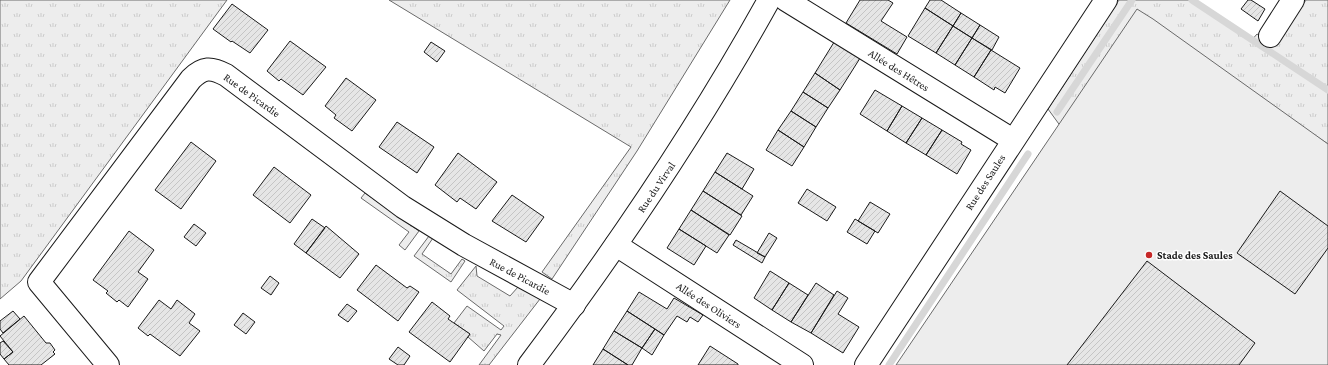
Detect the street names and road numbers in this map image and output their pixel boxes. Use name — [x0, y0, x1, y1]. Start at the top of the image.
street label: Allée des Hêtres — [866, 47, 932, 93]
street label: Rue de Picardie — [222, 71, 283, 120]
street label: Rue des Saules — [963, 152, 1007, 212]
street label: Rue du Virval — [635, 159, 677, 215]
street label: Rue de Picardie — [488, 255, 552, 297]
street label: Allée des Oliviers — [674, 280, 744, 330]

